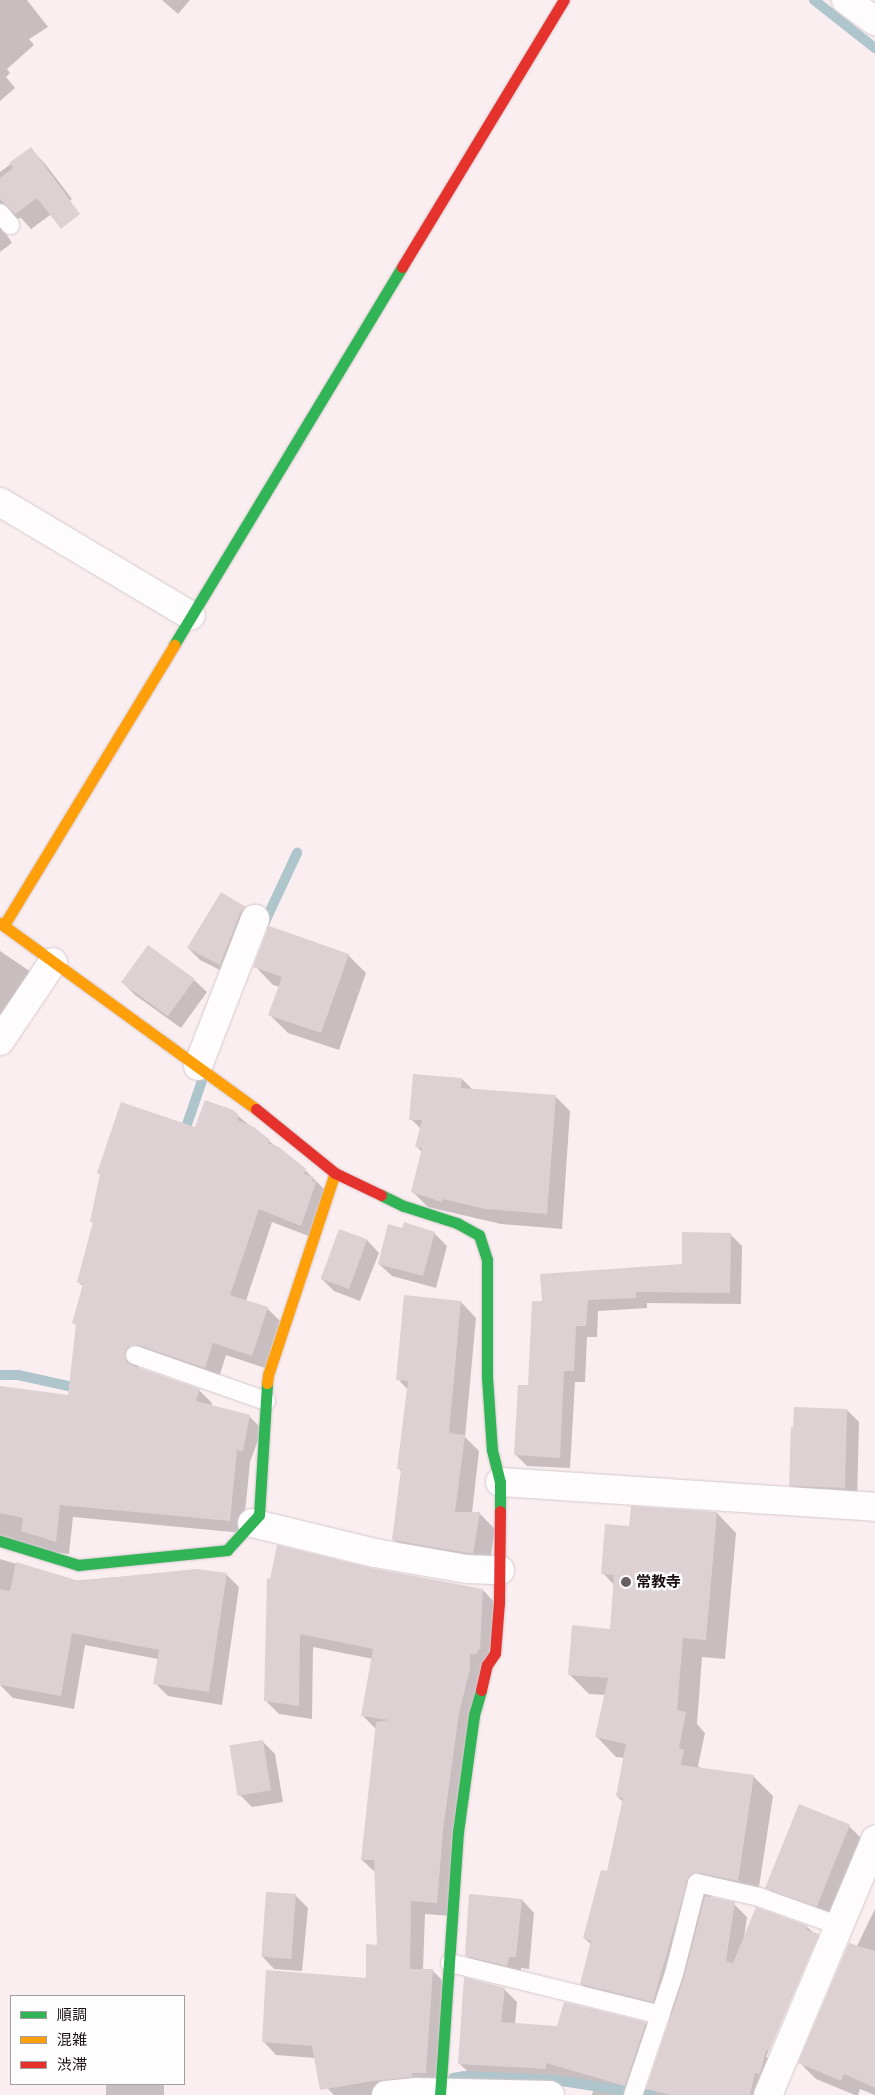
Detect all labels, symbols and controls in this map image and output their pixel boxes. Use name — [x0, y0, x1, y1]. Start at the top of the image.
place label: 常教寺 — [636, 1573, 681, 1591]
marker: 常教寺 — [620, 1576, 632, 1588]
legend — [10, 1995, 185, 2085]
text: 順調 — [57, 2004, 87, 2025]
text: 混雑 — [57, 2029, 87, 2050]
text: 渋滞 — [57, 2054, 87, 2075]

